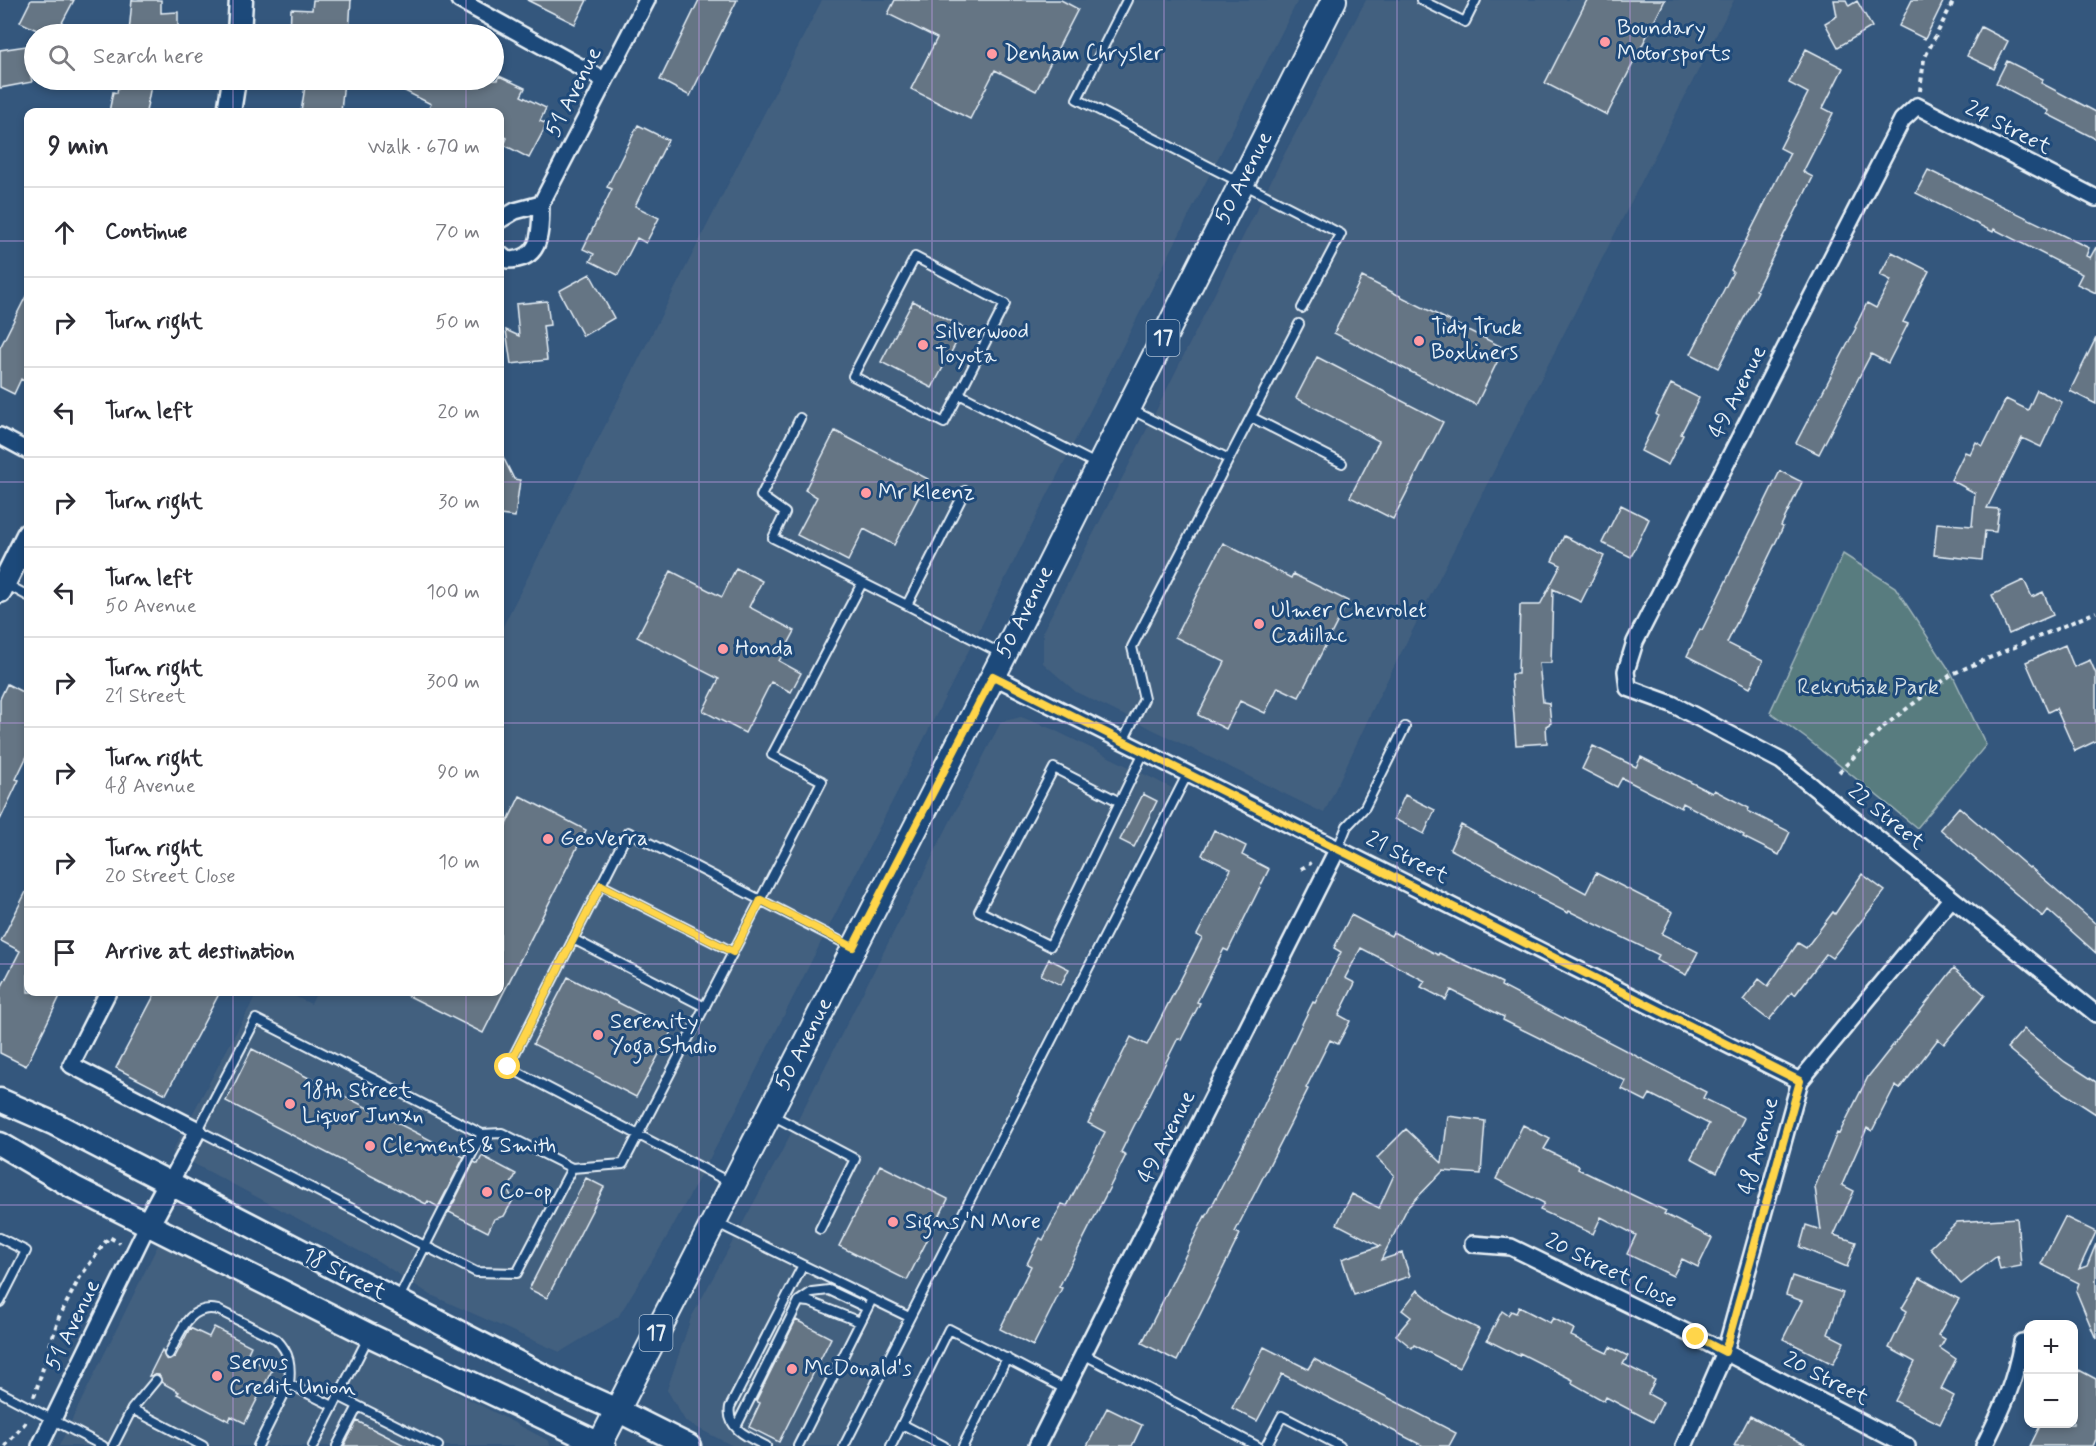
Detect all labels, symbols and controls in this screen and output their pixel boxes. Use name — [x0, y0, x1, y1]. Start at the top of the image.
place label: Boundary Motorsports — [1617, 15, 1731, 68]
search box — [24, 24, 504, 90]
marker: Boundary Motorsports — [1598, 35, 1612, 49]
place label: Denham Chrysler — [1004, 40, 1164, 68]
icon: search — [45, 41, 78, 74]
street label: 51 Avenue — [539, 42, 609, 142]
text: Search here — [93, 43, 204, 71]
marker: Denham Chrysler — [985, 47, 999, 61]
street label: 24 Street — [1960, 94, 2056, 162]
street label: 50 Avenue — [1209, 127, 1279, 229]
text: 9 min — [48, 130, 109, 164]
text: Walk · 670 m — [368, 134, 480, 161]
icon: ahead — [48, 216, 81, 249]
text: Continue — [105, 218, 187, 246]
text: 70 m — [435, 219, 480, 246]
icon: right — [48, 306, 81, 339]
text: Turn right — [105, 308, 203, 336]
text: 50 m — [435, 309, 480, 336]
place label: Tidy Truck Boxliners — [1431, 314, 1522, 367]
place label: Silverwood Toyota — [935, 318, 1029, 371]
road number: 17 — [1146, 320, 1180, 356]
marker: Tidy Truck Boxliners — [1412, 334, 1426, 348]
marker: Silverwood Toyota — [916, 338, 930, 352]
street label: 49 Avenue — [1703, 341, 1773, 443]
icon: left — [48, 396, 81, 429]
text: Turn left — [105, 398, 193, 426]
text: 20 m — [437, 399, 480, 426]
place label: Mr Kleenz — [878, 479, 975, 507]
icon: right — [48, 486, 81, 519]
marker: Mr Kleenz — [859, 486, 873, 500]
text: Turn right — [105, 488, 203, 516]
text: 30 m — [438, 489, 480, 516]
street label: 50 Avenue — [990, 561, 1060, 663]
text: Turn left — [105, 565, 193, 593]
icon: left — [48, 576, 81, 609]
text: 100 m — [426, 579, 480, 606]
text: 50 Avenue — [105, 593, 197, 620]
place label: Ulmer Chevrolet Cadillac — [1271, 597, 1427, 650]
marker: Ulmer Chevrolet Cadillac — [1252, 617, 1266, 631]
place label: Honda — [735, 635, 793, 663]
marker: Honda — [716, 642, 730, 656]
text: Turn right — [105, 655, 203, 683]
icon: right — [48, 666, 81, 699]
text: 300 m — [426, 669, 480, 696]
park label: Rekrutiak Park — [1797, 674, 1939, 702]
text: 21 Street — [105, 683, 186, 710]
text: Turn right — [105, 745, 203, 773]
icon: right — [48, 756, 81, 789]
text: 90 m — [437, 759, 480, 786]
text: 48 Avenue — [105, 773, 196, 800]
street label: 22 Street — [1842, 777, 1930, 857]
place label: GeoVerra — [560, 825, 648, 853]
street label: 21 Street — [1361, 825, 1453, 891]
marker: GeoVerra — [541, 832, 555, 846]
text: Turn right — [105, 835, 203, 863]
icon: right — [48, 846, 81, 879]
text: 10 m — [438, 849, 480, 876]
text: 20 Street Close — [105, 863, 235, 890]
icon: arrive — [48, 936, 81, 969]
text: Arrive at destination — [105, 938, 295, 966]
street label: 50 Avenue — [769, 993, 839, 1095]
place label: Serenity Yoga Studio — [610, 1008, 717, 1064]
marker: Serenity Yoga Studio — [591, 1028, 605, 1042]
route start — [494, 1053, 520, 1079]
place label: 18th Street Liquor Junxn — [302, 1077, 424, 1130]
street label: 49 Avenue — [1132, 1086, 1202, 1188]
street label: 48 Avenue — [1733, 1094, 1785, 1198]
marker: 18th Street Liquor Junxn — [283, 1097, 297, 1111]
place label: Clements & Smith — [382, 1132, 556, 1160]
marker: Clements & Smith — [363, 1139, 377, 1153]
place label: Co-op — [499, 1178, 552, 1206]
marker: Co-op — [480, 1185, 494, 1199]
place label: Signs 'N More — [905, 1208, 1041, 1239]
marker: Signs 'N More — [886, 1215, 900, 1229]
street label: 20 Street Close — [1540, 1227, 1682, 1315]
street label: 18 Street — [297, 1241, 391, 1307]
street label: 51 Avenue — [39, 1275, 107, 1375]
road number: 17 — [640, 1315, 672, 1351]
map controls — [2024, 1320, 2078, 1428]
button: + — [2024, 1320, 2078, 1374]
route end — [1682, 1323, 1708, 1349]
street label: 20 Street — [1779, 1346, 1874, 1412]
place label: Servus Credit Union — [229, 1349, 356, 1402]
place label: McDonald's — [804, 1355, 912, 1383]
marker: McDonald's — [785, 1362, 799, 1376]
marker: Servus Credit Union — [210, 1369, 224, 1383]
button: − — [2024, 1374, 2078, 1428]

